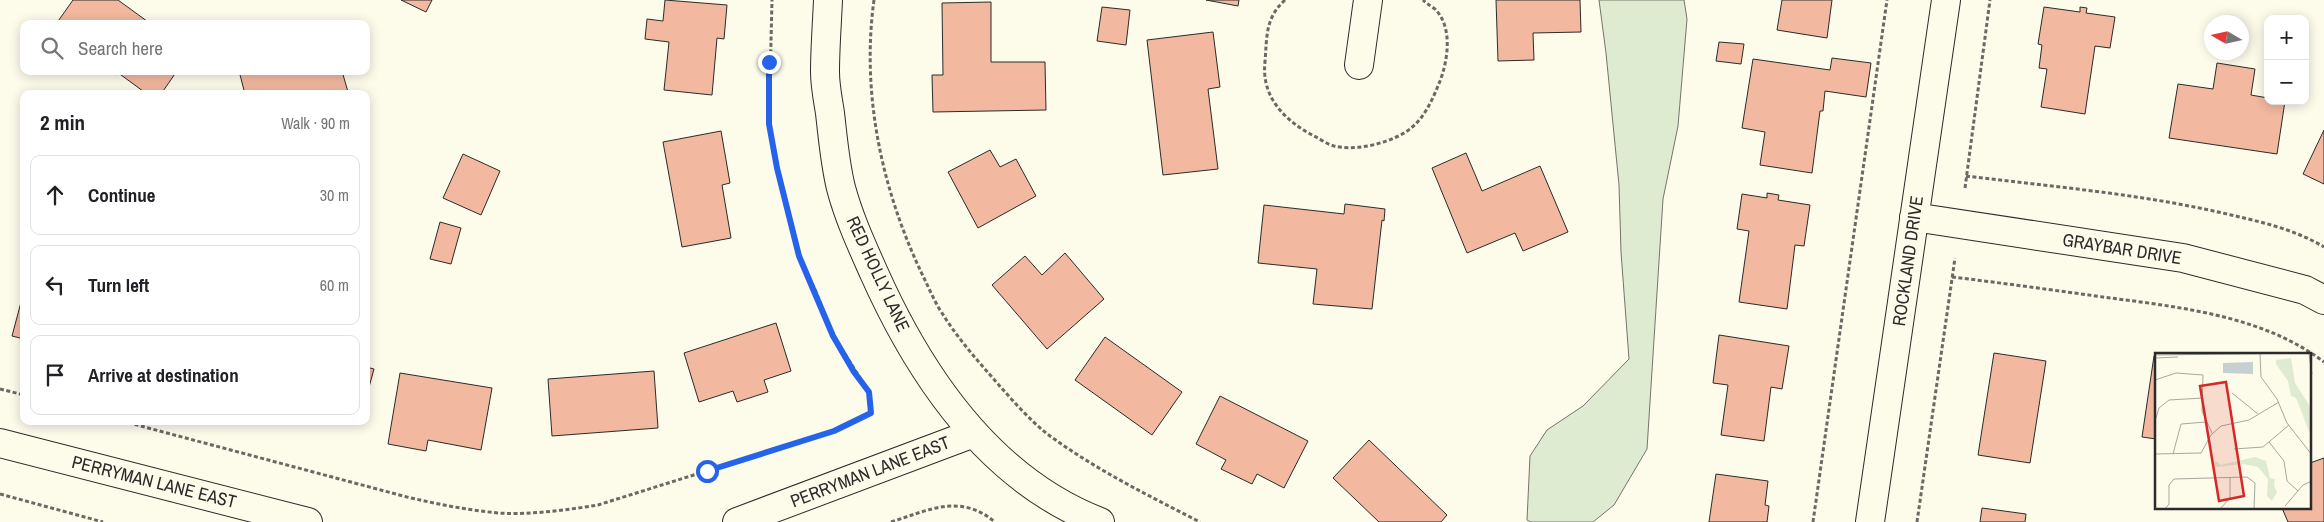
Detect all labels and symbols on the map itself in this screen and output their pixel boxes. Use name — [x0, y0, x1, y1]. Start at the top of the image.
north arrow — [2204, 15, 2249, 60]
route end — [758, 51, 781, 74]
street label: ROCKLAND DRIVE — [1886, 194, 1929, 328]
street label: RED HOLLY LANE — [841, 212, 916, 336]
street label: GRAYBAR DRIVE — [2061, 227, 2183, 270]
inset map — [2155, 353, 2312, 510]
street label: PERRYMAN LANE EAST — [787, 430, 953, 513]
street label: PERRYMAN LANE EAST — [69, 449, 239, 514]
route start — [696, 460, 719, 483]

